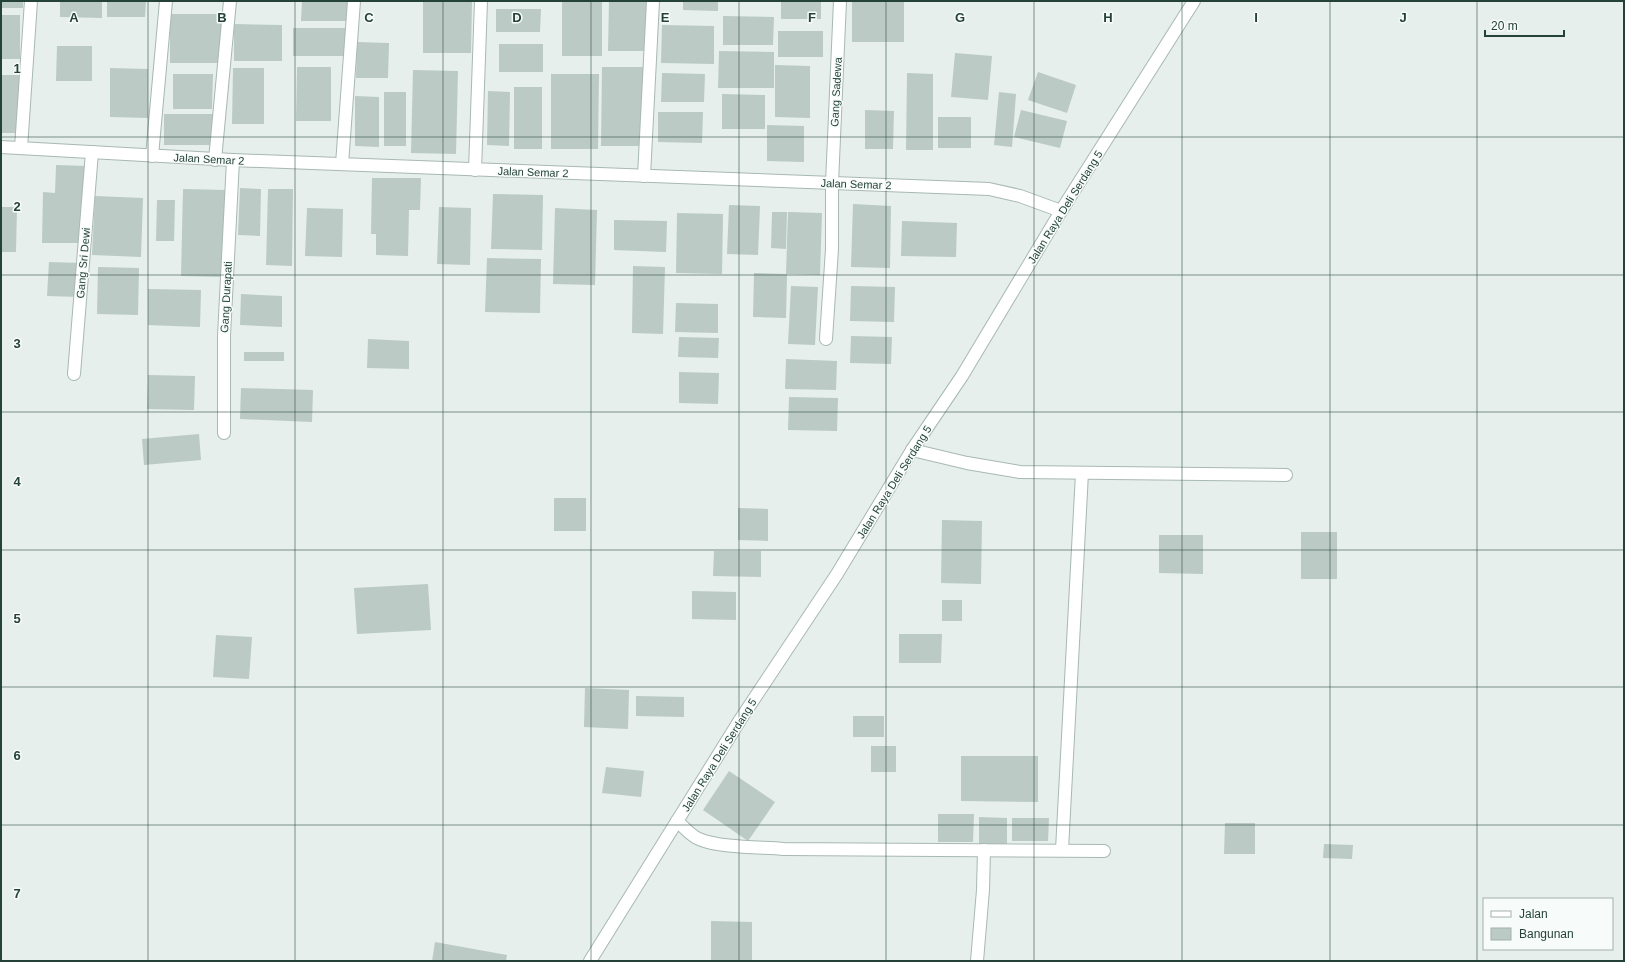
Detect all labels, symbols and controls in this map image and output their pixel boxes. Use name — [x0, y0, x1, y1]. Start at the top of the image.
text: A — [69, 10, 79, 25]
text: B — [217, 10, 227, 25]
text: C — [364, 10, 374, 25]
text: D — [512, 10, 522, 25]
text: E — [661, 10, 670, 25]
text: F — [808, 10, 816, 25]
text: G — [955, 10, 965, 25]
text: H — [1103, 10, 1113, 25]
text: I — [1254, 10, 1258, 25]
text: J — [1399, 10, 1407, 25]
scale bar — [1485, 12, 1564, 38]
text: 20 m — [1491, 19, 1518, 33]
street label: Gang Sadewa — [828, 56, 844, 127]
text: 1 — [13, 61, 21, 76]
street label: Jalan Raya Deli Serdang 5 — [1025, 148, 1105, 266]
street label: Jalan Semar 2 — [173, 151, 245, 167]
street label: Jalan Semar 2 — [497, 165, 569, 179]
street label: Jalan Semar 2 — [820, 177, 892, 191]
text: 2 — [13, 199, 21, 214]
street label: Gang Sri Dewi — [74, 227, 92, 299]
street label: Gang Durapati — [218, 261, 234, 333]
text: 3 — [13, 336, 21, 351]
street label: Jalan Raya Deli Serdang 5 — [854, 423, 934, 541]
text: 4 — [13, 474, 21, 489]
text: 5 — [13, 611, 21, 626]
street label: Jalan Raya Deli Serdang 5 — [679, 696, 759, 814]
text: 6 — [13, 748, 21, 763]
text: 7 — [13, 886, 21, 901]
legend — [1483, 898, 1613, 950]
text: Jalan — [1519, 907, 1548, 921]
text: Bangunan — [1519, 927, 1574, 941]

